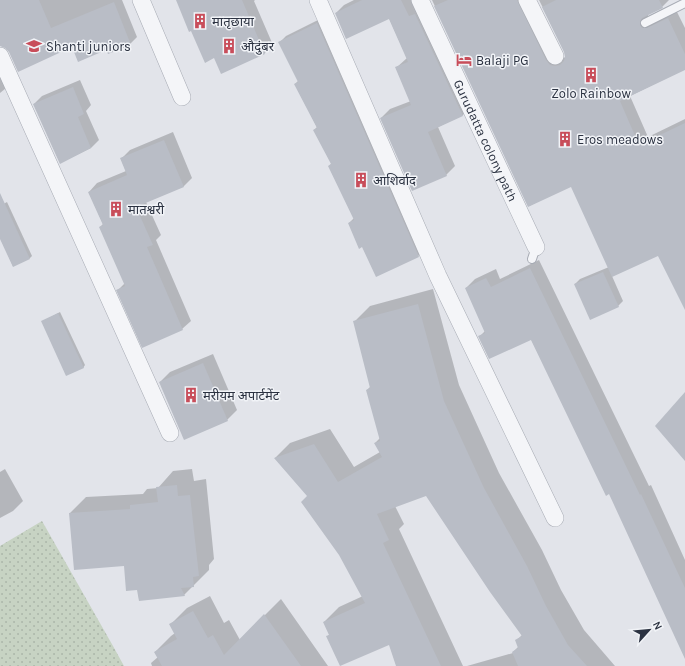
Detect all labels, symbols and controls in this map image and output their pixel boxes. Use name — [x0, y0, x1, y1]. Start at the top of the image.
building icon: मातृछाया — [191, 12, 209, 30]
place label: मातृछाया — [212, 14, 255, 29]
school or university icon: Shanti juniors — [25, 37, 43, 55]
building icon: औदुंबर — [220, 37, 238, 55]
place label: Shanti juniors — [46, 39, 131, 54]
place label: औदुंबर — [241, 39, 275, 55]
hotel icon: Balaji PG — [455, 51, 473, 69]
place label: Balaji PG — [476, 53, 529, 68]
building icon: Zolo Rainbow — [582, 66, 600, 84]
street label: Gurudatta colony path — [450, 77, 520, 204]
place label: Zolo Rainbow — [551, 86, 631, 101]
building icon: Eros meadows — [556, 130, 574, 148]
place label: Eros meadows — [577, 132, 663, 147]
building icon: आशिर्वाद — [352, 171, 370, 189]
place label: आशिर्वाद — [373, 173, 417, 188]
building icon: मातश्वरी — [107, 200, 125, 218]
place label: मातश्वरी — [128, 202, 165, 217]
building icon: मरीयम अपार्टमेंट — [182, 386, 200, 404]
place label: मरीयम अपार्टमेंट — [203, 388, 280, 403]
north arrow — [629, 610, 669, 650]
text: N — [650, 619, 665, 632]

